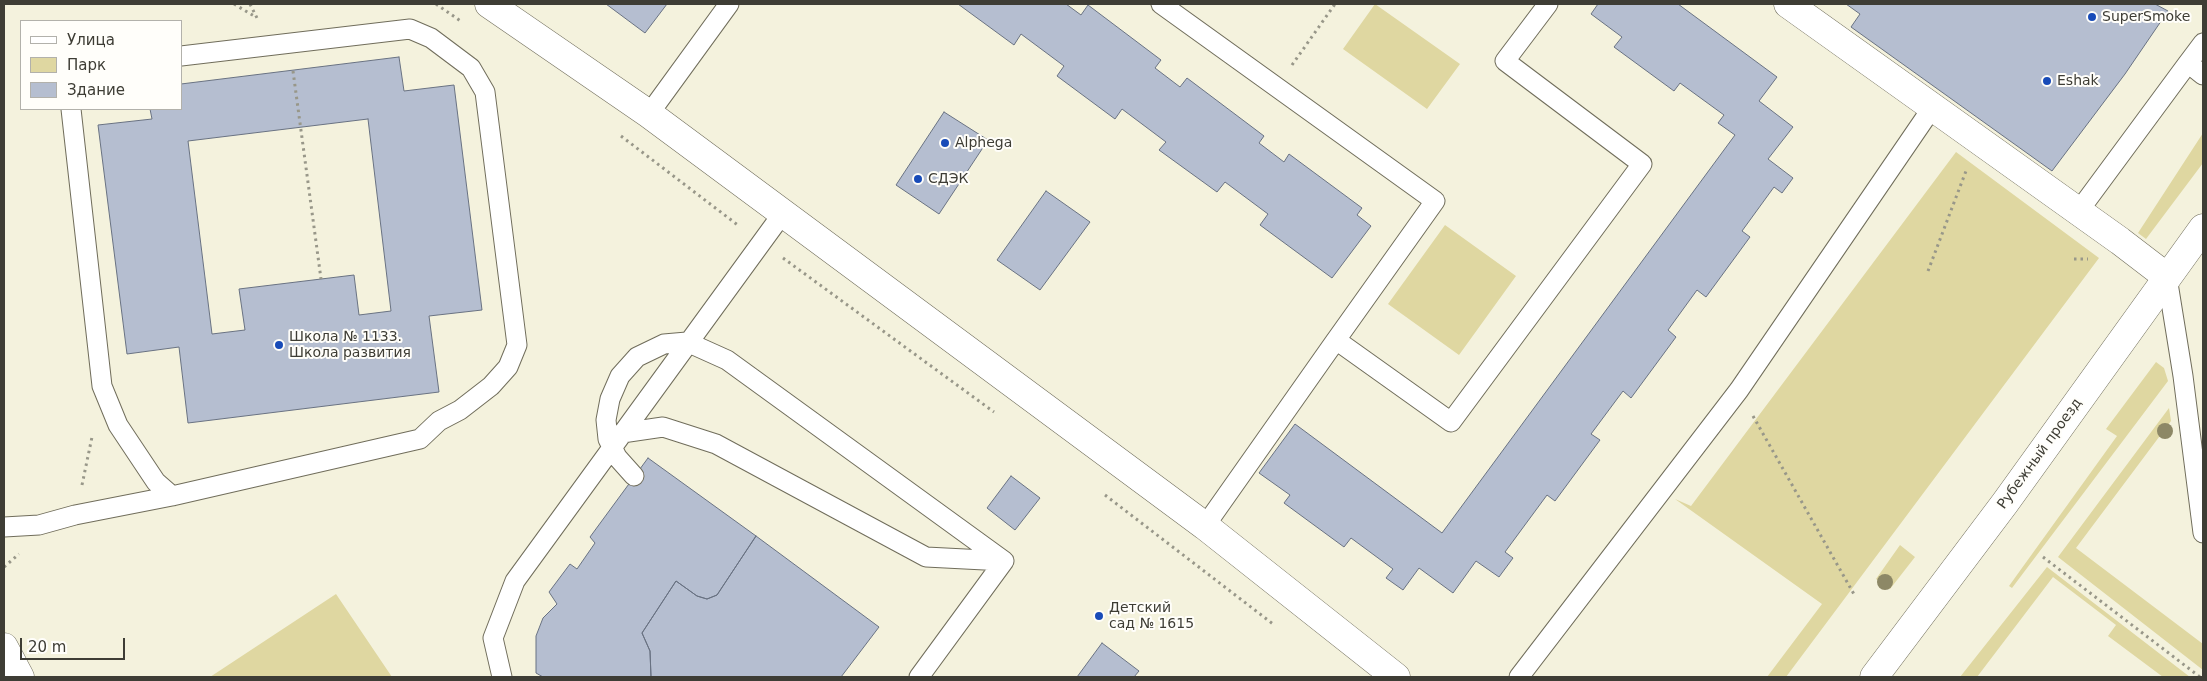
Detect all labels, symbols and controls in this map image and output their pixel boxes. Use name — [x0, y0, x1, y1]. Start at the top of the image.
place label: SuperSmoke — [2102, 9, 2190, 25]
marker: SuperSmoke — [2086, 11, 2098, 23]
legend — [20, 20, 182, 110]
text: Улица — [67, 31, 115, 49]
text: Парк — [67, 56, 106, 74]
place label: Eshak — [2057, 73, 2099, 89]
marker: Eshak — [2041, 75, 2053, 87]
text: Здание — [67, 81, 125, 99]
place label: Alphega — [955, 135, 1012, 151]
marker: Alphega — [939, 137, 951, 149]
place label: СДЭК — [928, 171, 968, 187]
marker: СДЭК — [912, 173, 924, 185]
place label: Школа № 1133. Школа развития — [289, 329, 411, 362]
marker: Школа № 1133. Школа развития — [273, 339, 285, 351]
street label: Рубежный проезд — [1994, 395, 2086, 513]
place label: Детский сад № 1615 — [1109, 600, 1194, 632]
marker: Детский сад № 1615 — [1093, 610, 1105, 622]
scale bar — [22, 628, 128, 660]
text: 20 m — [28, 638, 66, 656]

